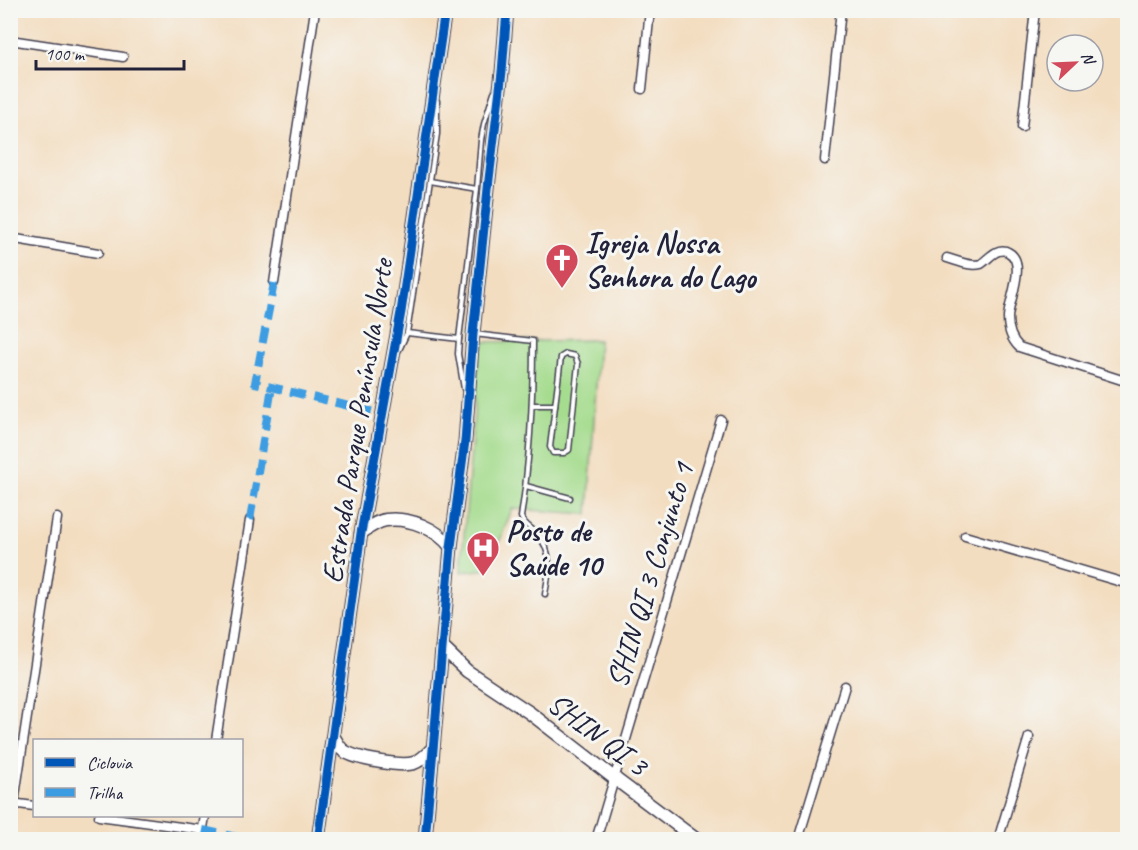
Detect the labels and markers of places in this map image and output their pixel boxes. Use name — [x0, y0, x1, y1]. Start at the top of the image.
place label: Igreja Nossa Senhora do Lago — [585, 224, 758, 296]
church icon: Igreja Nossa Senhora do Lago — [544, 242, 580, 289]
place label: Posto de Saúde 10 — [506, 512, 605, 584]
hospital icon: Posto de Saúde 10 — [465, 530, 501, 577]

